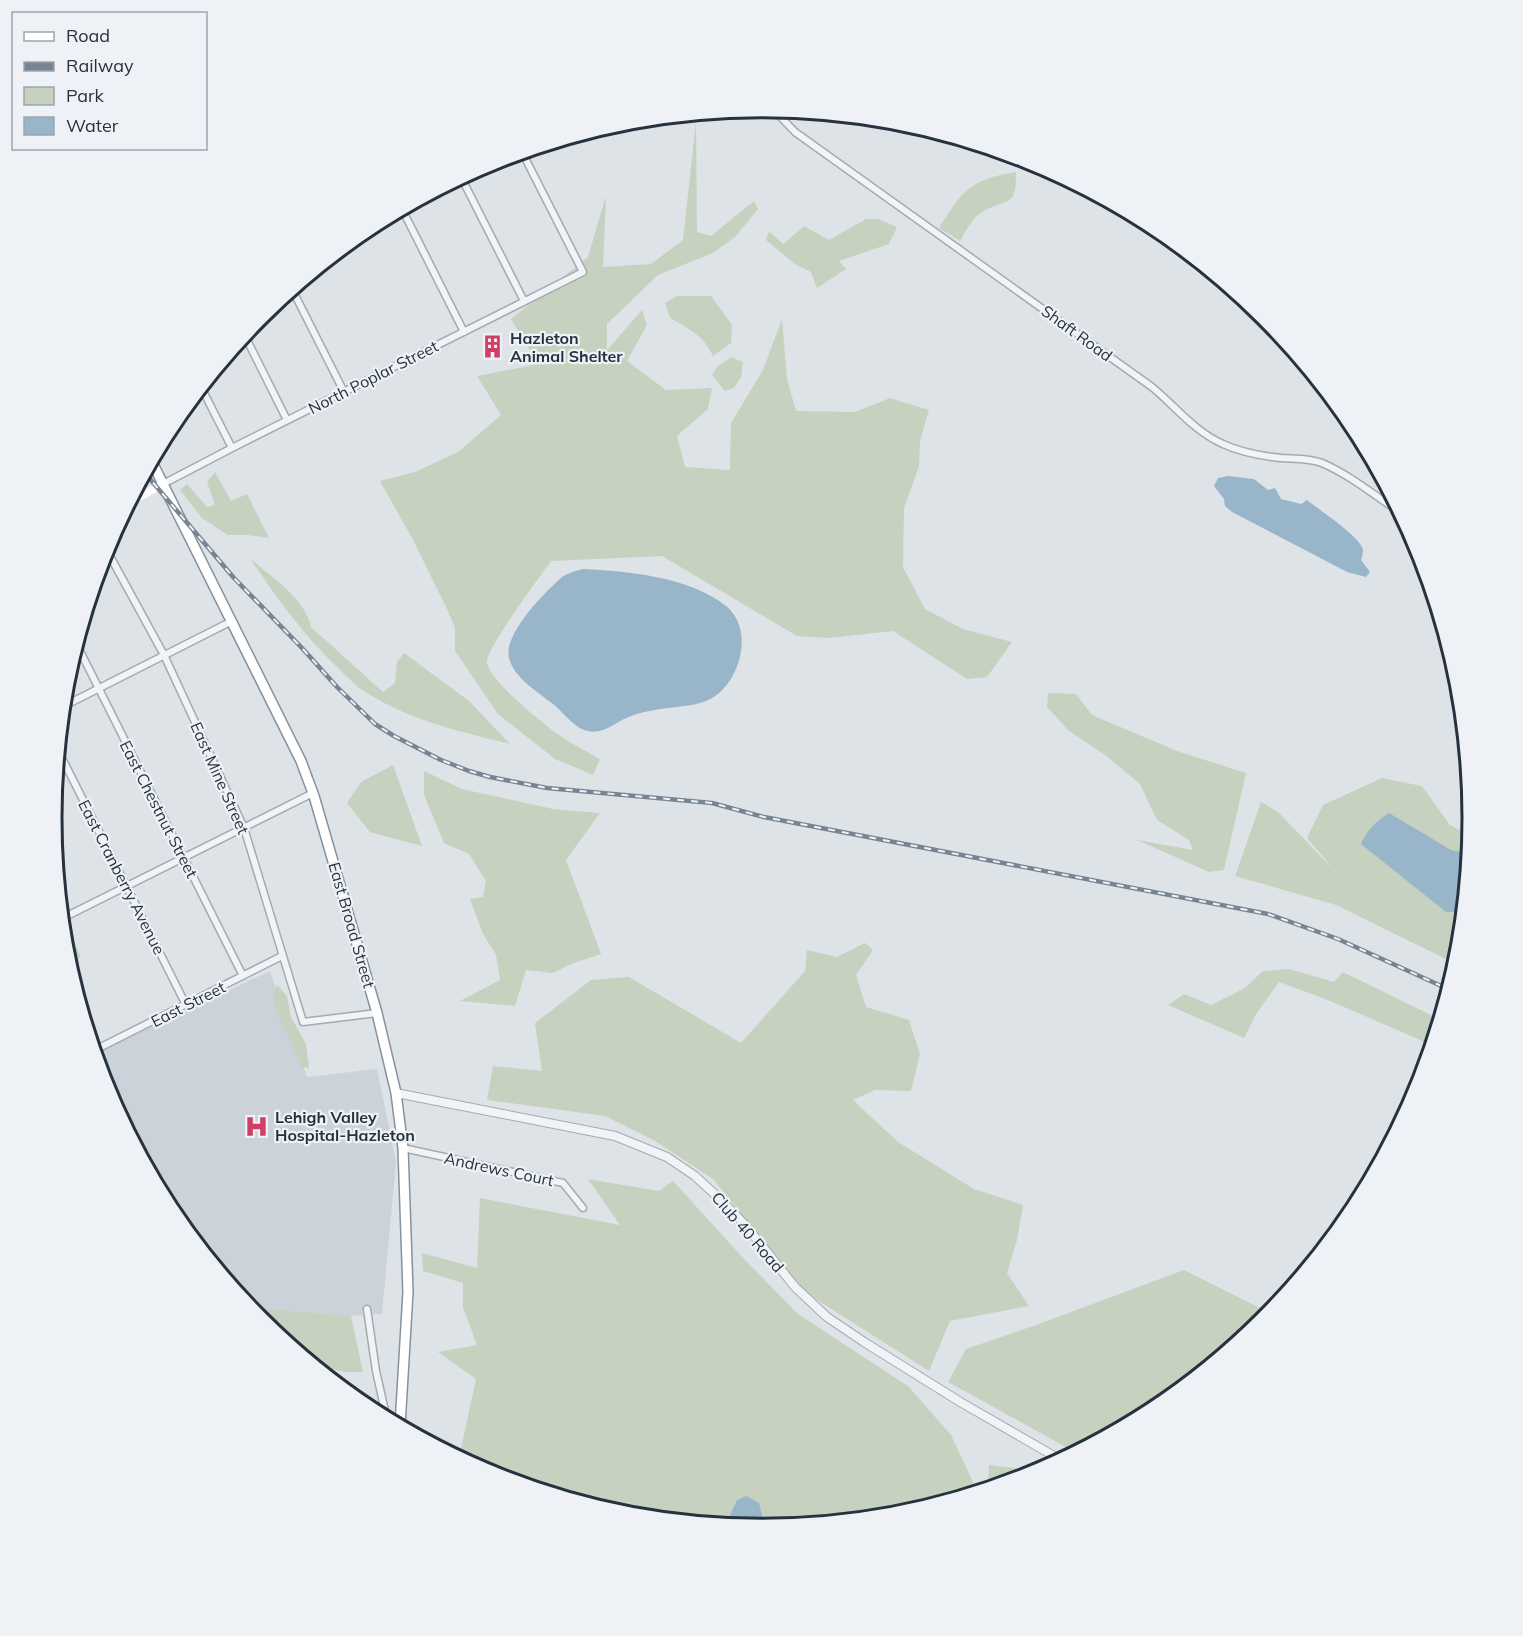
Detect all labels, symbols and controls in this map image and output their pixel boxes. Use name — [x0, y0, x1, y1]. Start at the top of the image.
legend — [12, 12, 207, 150]
text: Road — [66, 24, 110, 47]
text: Railway — [66, 54, 134, 77]
text: Park — [66, 84, 105, 107]
text: Water — [66, 114, 119, 137]
street label: Shaft Road — [1038, 301, 1116, 365]
place label: Hazleton Animal Shelter — [510, 328, 623, 366]
building icon: Hazleton Animal Shelter — [479, 334, 505, 360]
street label: North Poplar Street — [305, 335, 442, 418]
street label: East Mine Street — [186, 719, 254, 837]
street label: East Chestnut Street — [116, 737, 203, 881]
street label: East Cranberry Avenue — [74, 796, 170, 958]
street label: East Broad Street — [324, 860, 380, 991]
street label: East Street — [147, 977, 229, 1031]
place label: Lehigh Valley Hospital-Hazleton — [275, 1107, 415, 1145]
hospital icon: Lehigh Valley Hospital-Hazleton — [244, 1113, 270, 1139]
street label: Andrews Court — [442, 1148, 556, 1190]
street label: Club 40 Road — [708, 1188, 788, 1276]

